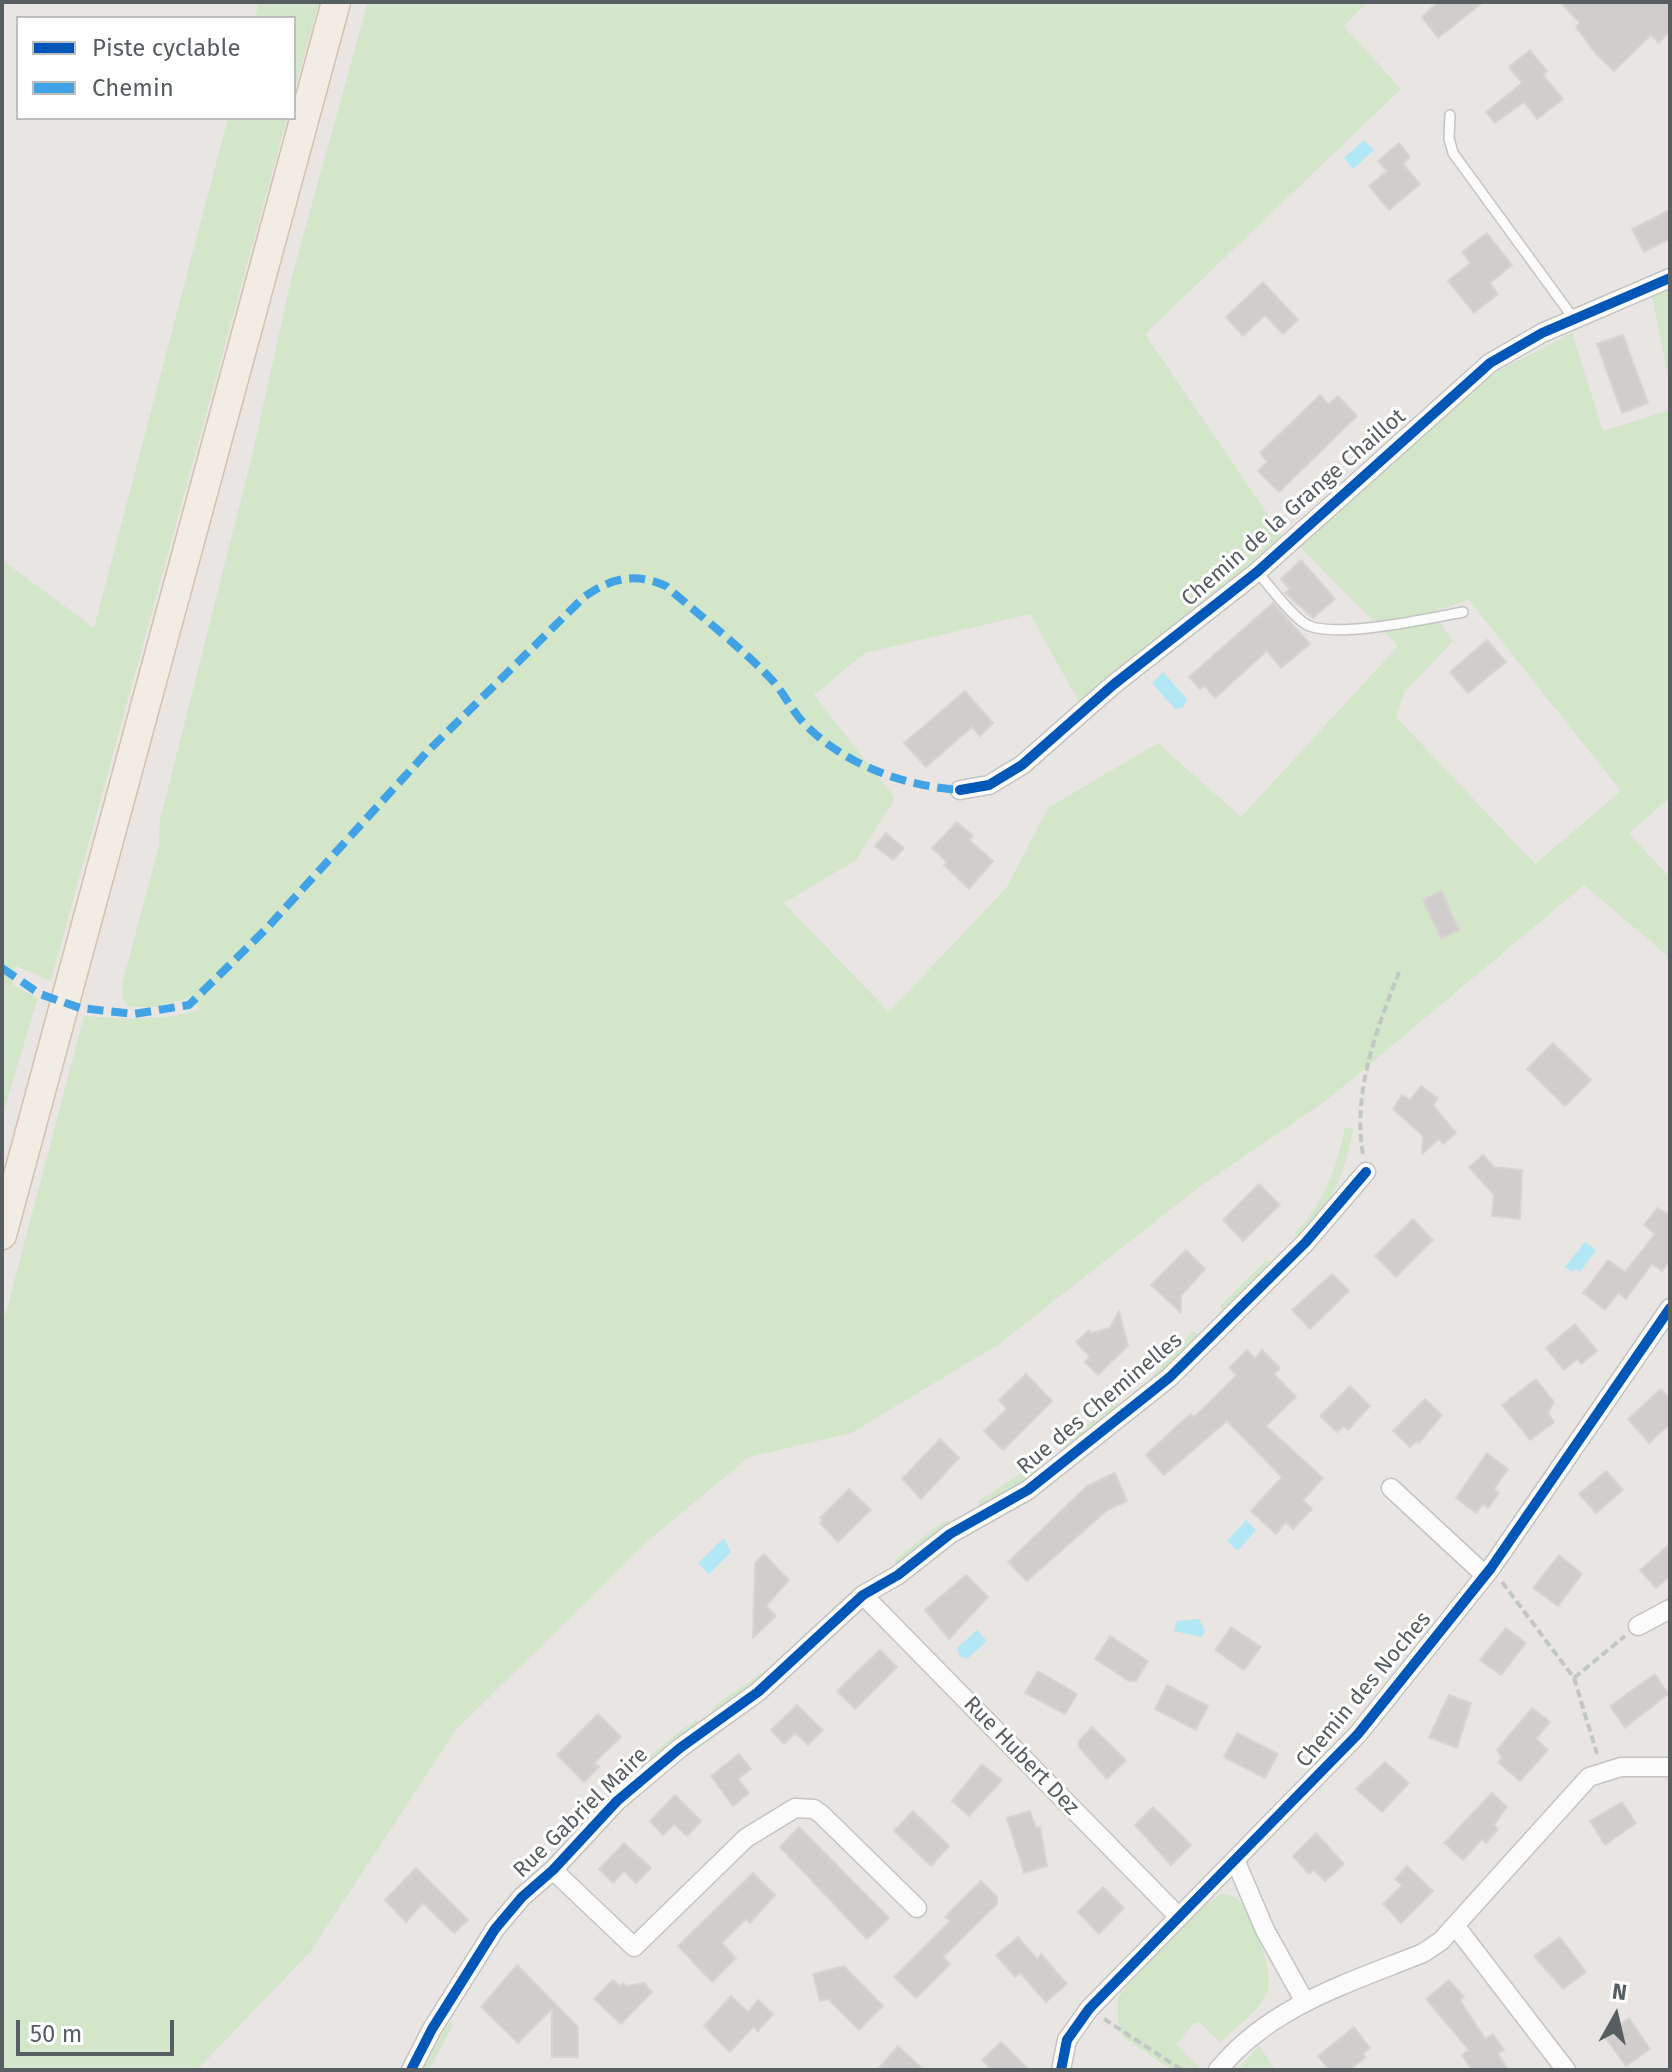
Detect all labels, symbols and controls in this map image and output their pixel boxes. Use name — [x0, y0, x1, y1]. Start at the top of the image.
legend — [16, 16, 296, 120]
text: Piste cyclable — [92, 34, 241, 62]
text: Chemin — [92, 74, 174, 102]
street label: Chemin de la Grange Chaillot — [1177, 404, 1411, 612]
street label: Rue des Cheminelles — [1012, 1327, 1188, 1481]
street label: Chemin des Noches — [1291, 1607, 1437, 1773]
street label: Rue Hubert Dez — [958, 1691, 1084, 1821]
street label: Rue Gabriel Maire — [508, 1742, 654, 1884]
north arrow — [1576, 1976, 1656, 2056]
text: N — [1610, 1977, 1629, 2006]
scale bar — [20, 2004, 178, 2054]
text: 50 m — [30, 2020, 82, 2048]

